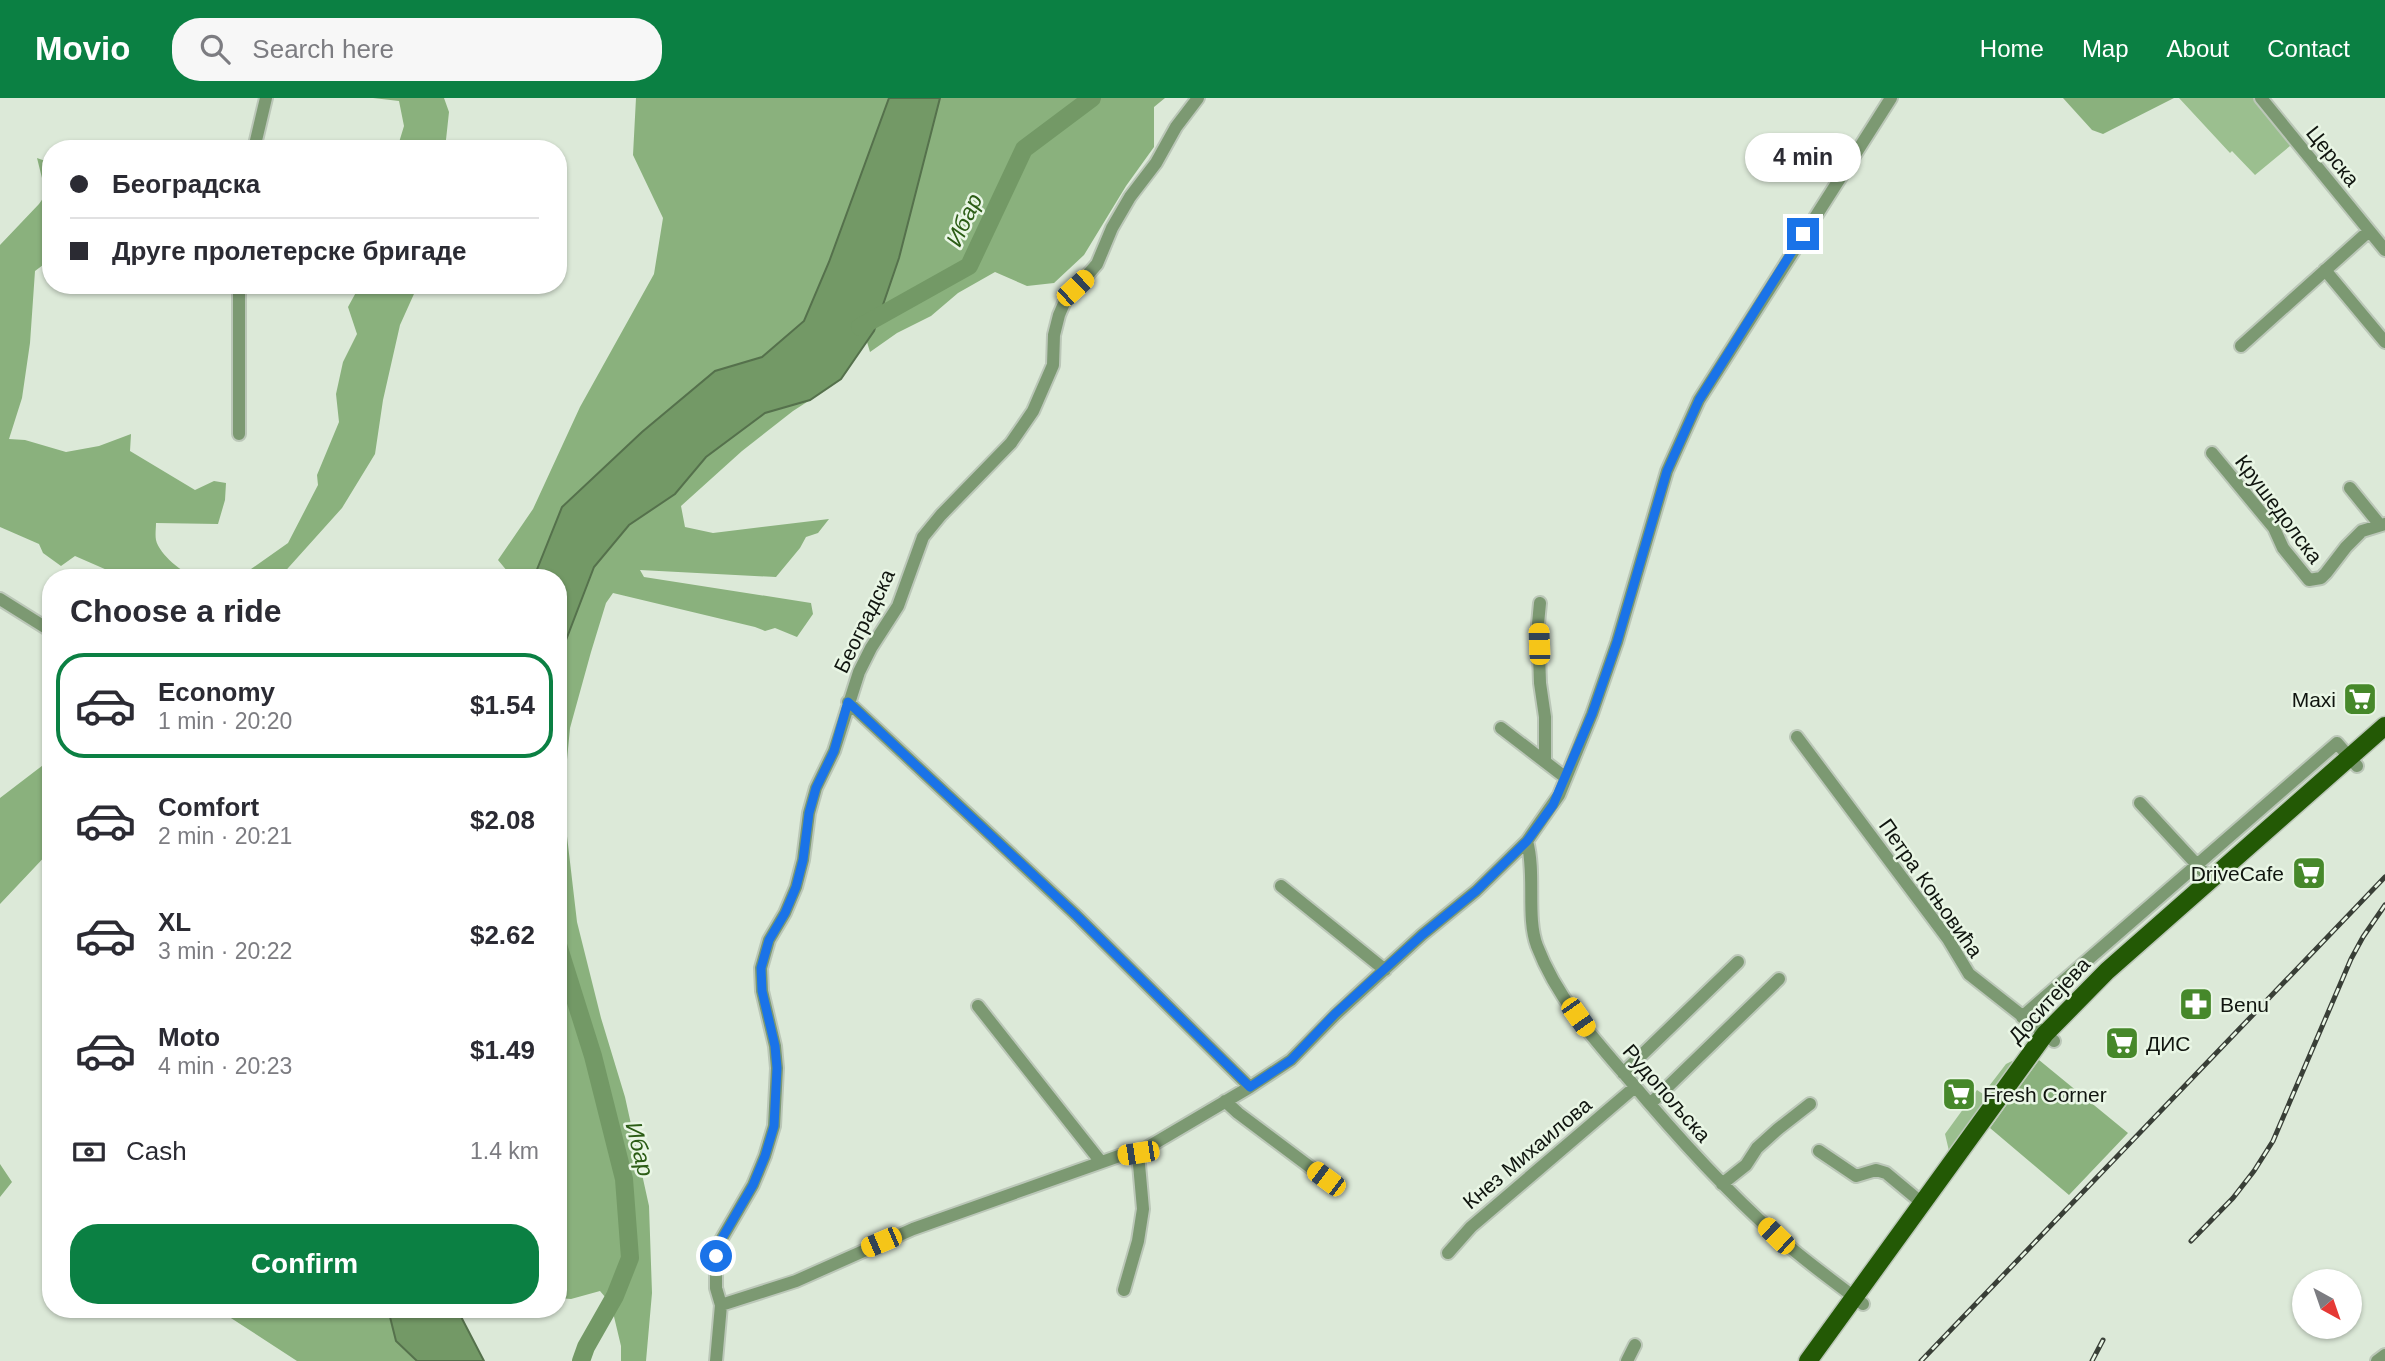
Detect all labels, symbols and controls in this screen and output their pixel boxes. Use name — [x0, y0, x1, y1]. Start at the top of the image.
search box — [172, 18, 662, 81]
text: Movio — [35, 30, 130, 67]
icon: search — [196, 30, 234, 68]
text: Search here — [252, 34, 394, 64]
text: Home — [1980, 35, 2044, 62]
text: Map — [2082, 35, 2129, 62]
text: About — [2167, 35, 2229, 62]
text: Contact — [2267, 35, 2350, 62]
street label: Церска — [2302, 121, 2364, 191]
callout: 4 min — [1745, 132, 1861, 181]
text: 4 min — [1773, 144, 1833, 170]
text: Београдска — [112, 169, 260, 199]
water label: Ибар — [941, 189, 987, 250]
route end — [1787, 218, 1819, 250]
text: Друге пролетерске бригаде — [112, 236, 467, 266]
car — [1053, 266, 1098, 310]
street label: Крушедолска — [2231, 450, 2327, 568]
street label: Београдска — [829, 565, 899, 676]
text: Choose a ride — [70, 593, 282, 629]
car — [1528, 623, 1551, 665]
icon: car — [74, 674, 137, 737]
text: Economy — [158, 677, 275, 707]
supermarket icon: Maxi — [2341, 680, 2379, 718]
place label: Maxi — [2292, 688, 2336, 711]
text: $1.54 — [470, 690, 535, 720]
text: 1 min · 20:20 — [158, 708, 292, 734]
icon: car — [74, 789, 137, 852]
text: Comfort — [158, 792, 259, 822]
text: $2.08 — [470, 805, 535, 835]
street label: Петра Коњовића — [1875, 814, 1988, 962]
text: 2 min · 20:21 — [158, 823, 292, 849]
supermarket icon: DriveCafe — [2290, 854, 2328, 892]
place label: DriveCafe — [2191, 862, 2284, 885]
icon: car — [74, 904, 137, 967]
text: XL — [158, 907, 191, 937]
text: $2.62 — [470, 920, 535, 950]
text: 3 min · 20:22 — [158, 938, 292, 964]
street label: Доситејева — [2004, 952, 2095, 1047]
pharmacy icon: Benu — [2177, 985, 2215, 1023]
place label: Benu — [2220, 993, 2269, 1016]
car — [1558, 994, 1599, 1040]
icon: car — [74, 1019, 137, 1082]
text: Moto — [158, 1022, 220, 1052]
supermarket icon: ДИС — [2103, 1024, 2141, 1062]
place label: ДИС — [2146, 1032, 2190, 1055]
text: $1.49 — [470, 1035, 535, 1065]
street label: Рудопољска — [1618, 1040, 1716, 1147]
text: 4 min · 20:23 — [158, 1053, 292, 1079]
supermarket icon: Fresh Corner — [1940, 1075, 1978, 1113]
place label: Fresh Corner — [1983, 1083, 2107, 1106]
street label: Кнез Михаилова — [1458, 1093, 1596, 1213]
water label: Ибар — [621, 1119, 659, 1179]
icon: cash — [70, 1133, 108, 1171]
text: Cash — [126, 1136, 187, 1166]
text: 1.4 km — [470, 1138, 539, 1164]
car — [1116, 1139, 1161, 1167]
car — [1303, 1158, 1350, 1200]
car — [1754, 1214, 1799, 1258]
button: Confirm — [70, 1224, 539, 1304]
car — [858, 1224, 905, 1260]
route start — [700, 1240, 732, 1272]
north arrow — [2292, 1269, 2362, 1339]
map controls — [2292, 1269, 2362, 1339]

